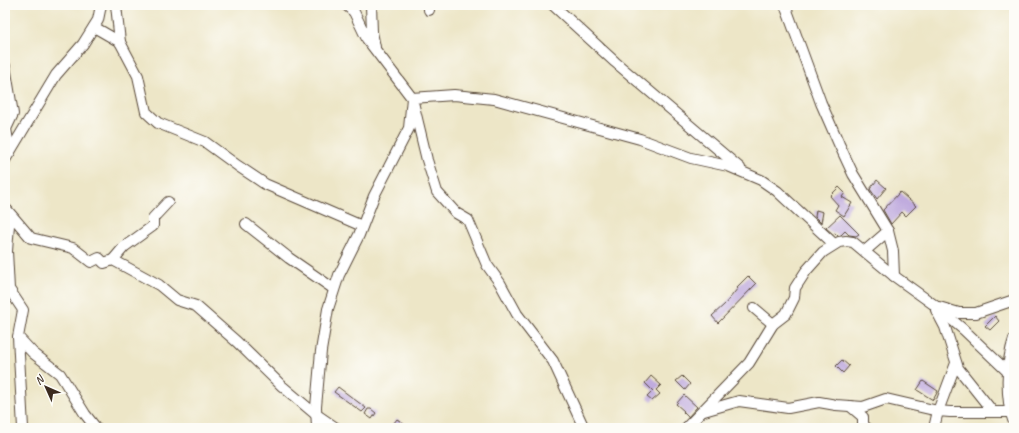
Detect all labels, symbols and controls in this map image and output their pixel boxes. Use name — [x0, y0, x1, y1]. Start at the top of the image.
north arrow — [26, 367, 66, 407]
text: N — [32, 371, 48, 387]

